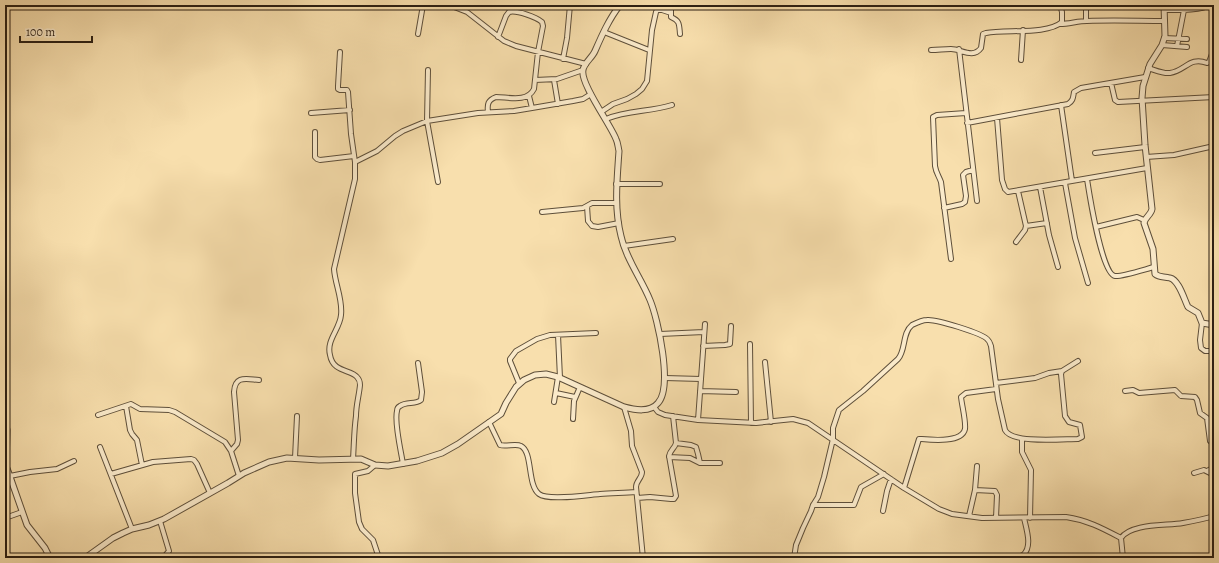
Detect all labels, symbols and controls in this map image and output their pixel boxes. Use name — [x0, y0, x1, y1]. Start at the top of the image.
scale bar — [20, 18, 92, 44]
text: 100 m — [26, 24, 55, 40]

